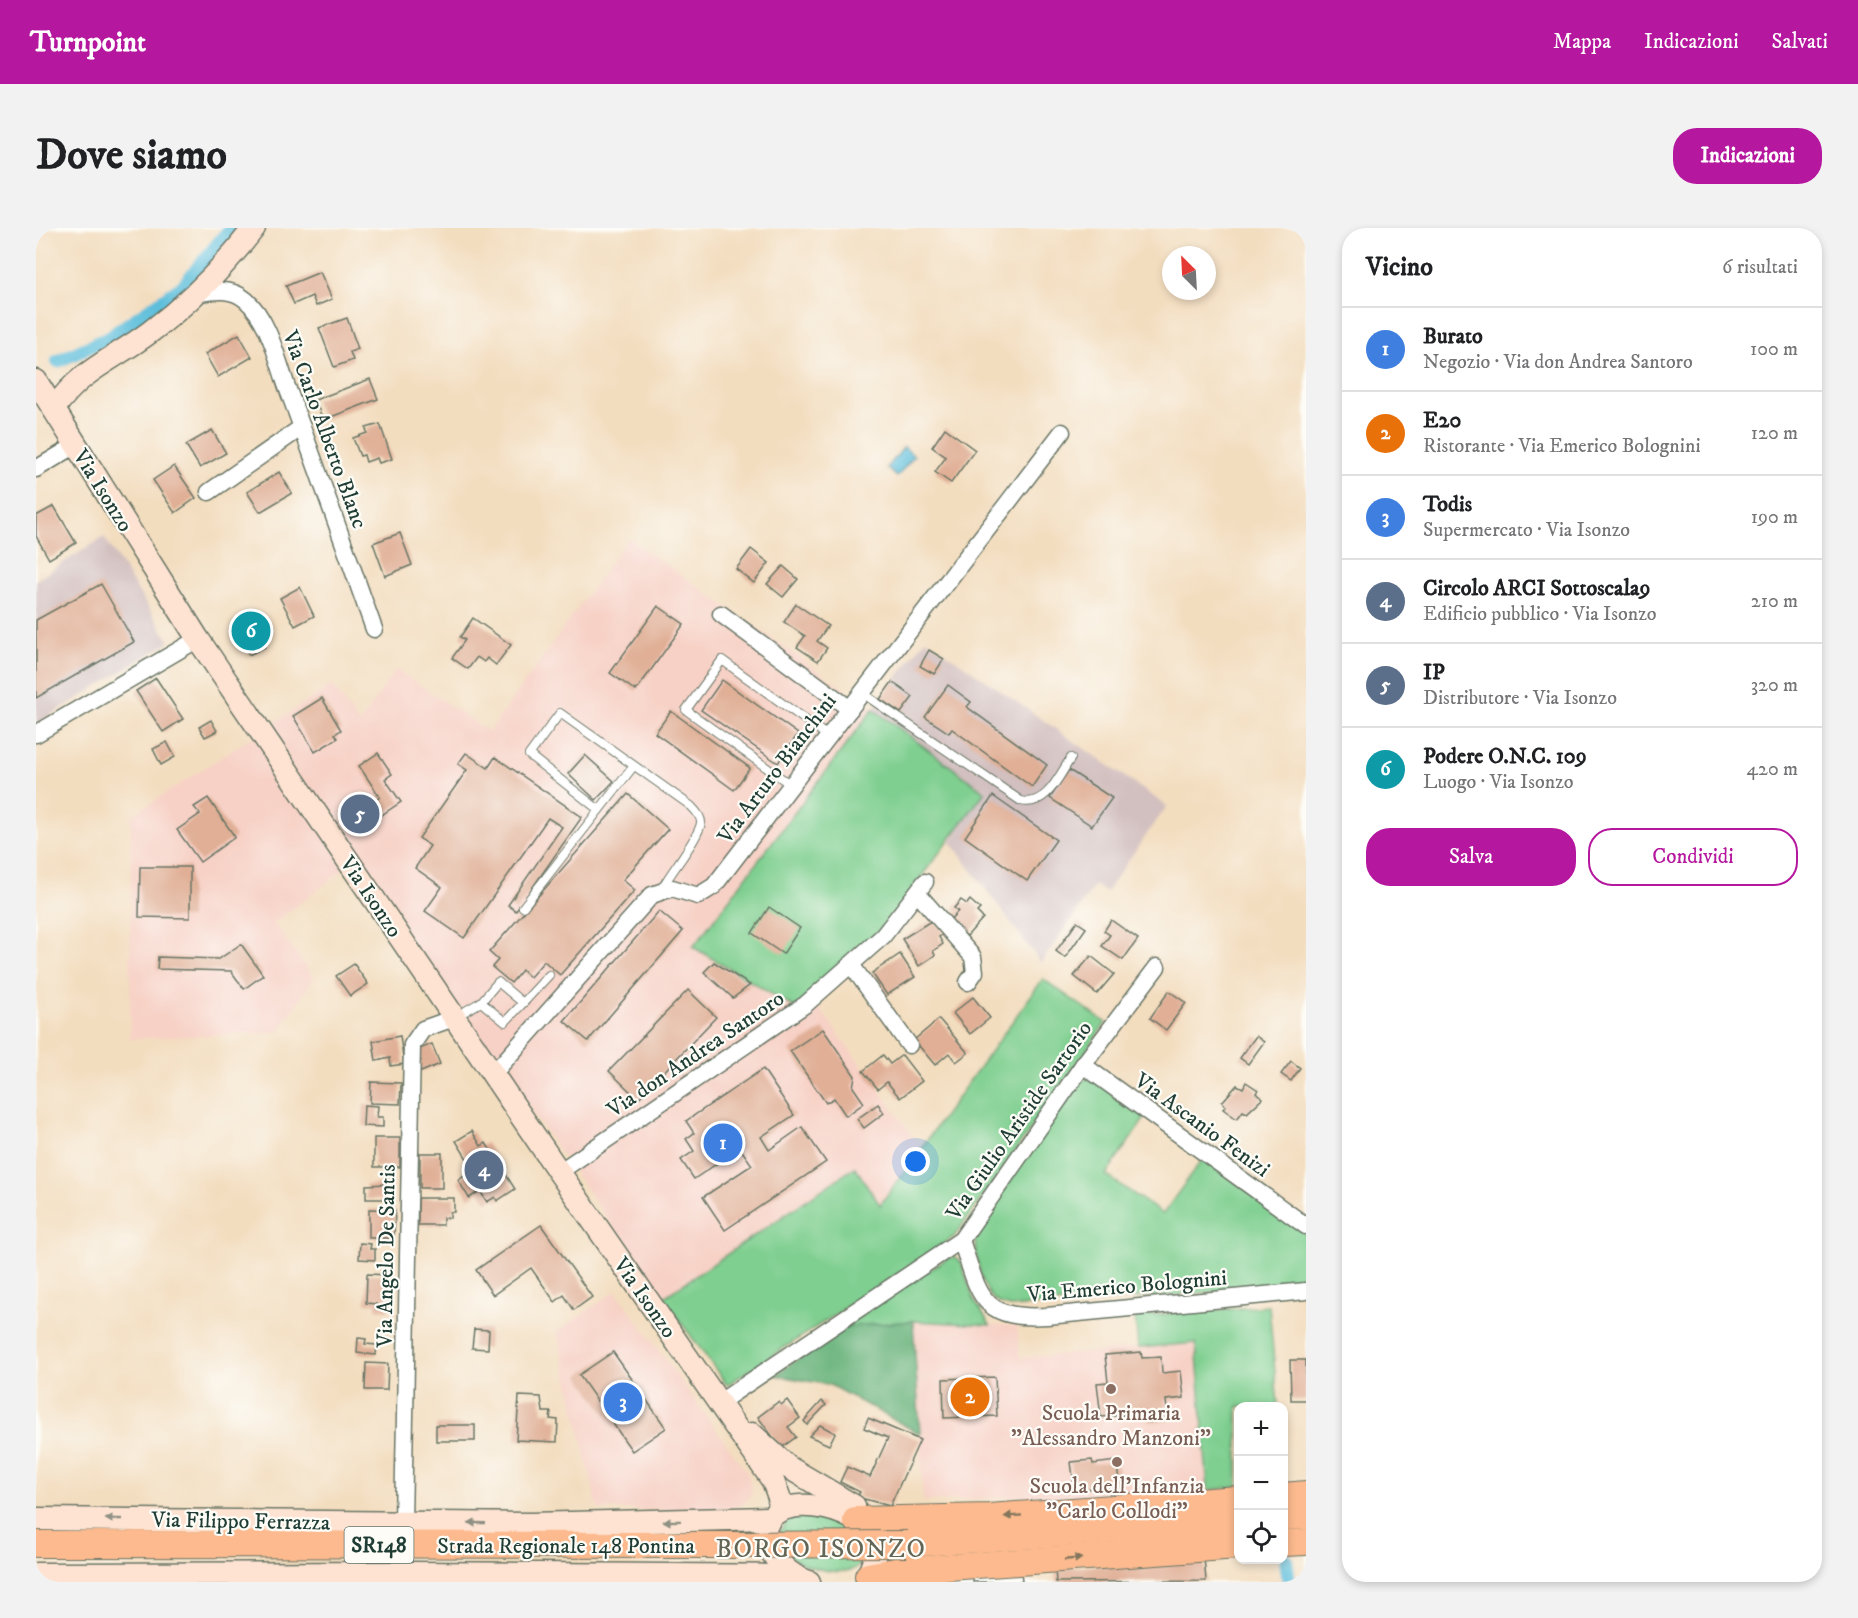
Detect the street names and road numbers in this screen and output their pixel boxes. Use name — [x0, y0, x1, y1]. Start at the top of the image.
street label: Via Carlo Alberto Blanc — [276, 326, 373, 532]
street label: Via Isonzo — [66, 444, 139, 537]
street label: Via Arturo Bianchini — [711, 688, 842, 850]
street label: Via Isonzo — [333, 850, 408, 943]
street label: Via don Andrea Santoro — [601, 985, 790, 1124]
street label: Via Giulio Aristide Sartorio — [940, 1016, 1098, 1226]
street label: Via Ascanio Fenizi — [1128, 1066, 1275, 1183]
street label: Via Angelo De Santis — [371, 1164, 402, 1349]
street label: Via Isonzo — [607, 1251, 682, 1343]
street label: Via Emerico Bolognini — [1025, 1264, 1228, 1309]
street label: Via Filippo Ferrazza — [150, 1506, 331, 1537]
road number: SR148 — [344, 1527, 414, 1563]
street label: Strada Regionale 148 Pontina — [437, 1533, 695, 1560]

